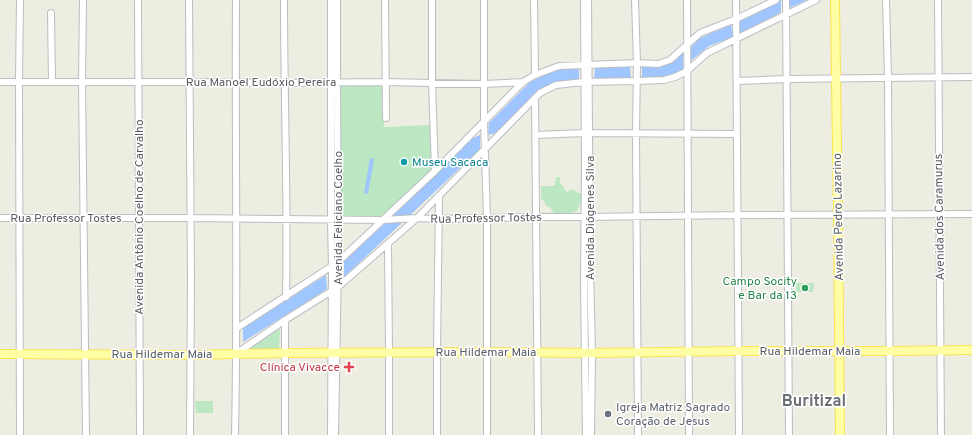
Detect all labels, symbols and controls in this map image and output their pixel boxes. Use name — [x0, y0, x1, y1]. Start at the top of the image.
street label: Rua Manoel Eudóxio Pereira — [186, 75, 336, 91]
street label: Avenida Antônio Coelho de Carvalho — [132, 119, 148, 315]
street label: Avenida Feliciano Coelho — [331, 151, 347, 285]
street label: Avenida Pedro Lazarino — [830, 153, 848, 281]
street label: Avenida dos Caramurus — [931, 153, 949, 280]
place label: Museu Sacaca — [412, 155, 488, 171]
street label: Avenida Diógenes Silva — [583, 156, 599, 280]
marker: Museu Sacaca — [399, 157, 409, 167]
street label: Rua Professor Tostes — [430, 210, 542, 228]
street label: Rua Professor Tostes — [10, 211, 122, 227]
place label: Campo Socity e Bar da 13 — [722, 274, 797, 304]
marker: Campo Socity e Bar da 13 — [800, 283, 810, 293]
street label: Rua Hildemar Maia — [760, 344, 860, 360]
street label: Rua Hildemar Maia — [436, 345, 536, 361]
street label: Rua Hildemar Maia — [112, 347, 212, 363]
place label: Clínica Vivacce — [260, 360, 340, 376]
marker: Clínica Vivacce — [343, 361, 355, 373]
district label: Buritizal — [782, 392, 846, 412]
place label: Igreja Matriz Sagrado Coração de Jesus — [616, 400, 730, 430]
marker: Igreja Matriz Sagrado Coração de Jesus — [603, 409, 613, 419]

